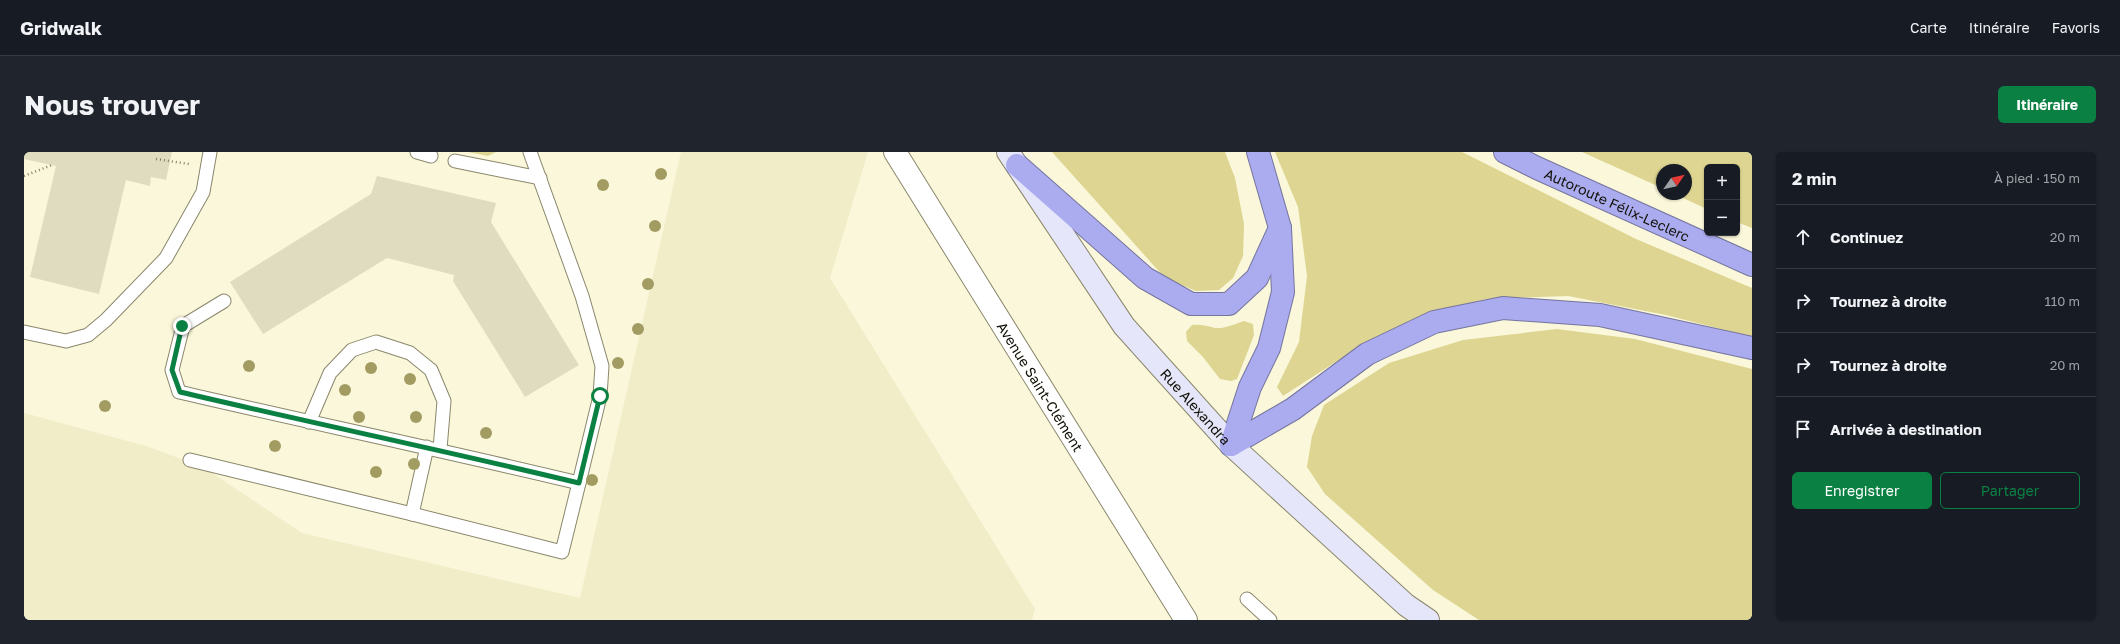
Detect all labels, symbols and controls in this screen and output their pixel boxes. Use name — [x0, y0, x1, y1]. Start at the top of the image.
text: Gridwalk — [20, 16, 102, 39]
text: Carte — [1910, 19, 1947, 36]
text: Itinéraire — [1969, 19, 2030, 36]
text: Favoris — [2052, 19, 2100, 36]
button: Itinéraire — [1998, 86, 2096, 123]
text: Nous trouver — [24, 88, 200, 121]
street label: Autoroute Félix-Leclerc — [1542, 164, 1693, 244]
north arrow — [1656, 164, 1692, 200]
map controls — [1704, 164, 1740, 236]
button: + — [1704, 164, 1740, 200]
text: 2 min — [1792, 168, 1836, 189]
text: À pied · 150 m — [1994, 170, 2080, 186]
button: − — [1704, 200, 1740, 236]
icon: ahead — [1792, 226, 1814, 248]
text: Continuez — [1830, 228, 1903, 246]
text: 20 m — [2050, 229, 2080, 245]
icon: right — [1792, 290, 1814, 312]
text: Tournez à droite — [1830, 292, 1947, 310]
text: 110 m — [2045, 293, 2080, 309]
route end — [173, 317, 191, 335]
street label: Avenue Saint-Clément — [994, 318, 1087, 454]
icon: right — [1792, 354, 1814, 376]
text: Tournez à droite — [1830, 356, 1947, 374]
text: 20 m — [2050, 357, 2080, 373]
street label: Rue Alexandra — [1158, 365, 1235, 448]
route start — [591, 387, 609, 405]
icon: arrive — [1792, 418, 1814, 440]
text: Arrivée à destination — [1830, 420, 1982, 438]
button: Enregistrer — [1792, 472, 1932, 509]
button: Partager — [1940, 472, 2080, 509]

